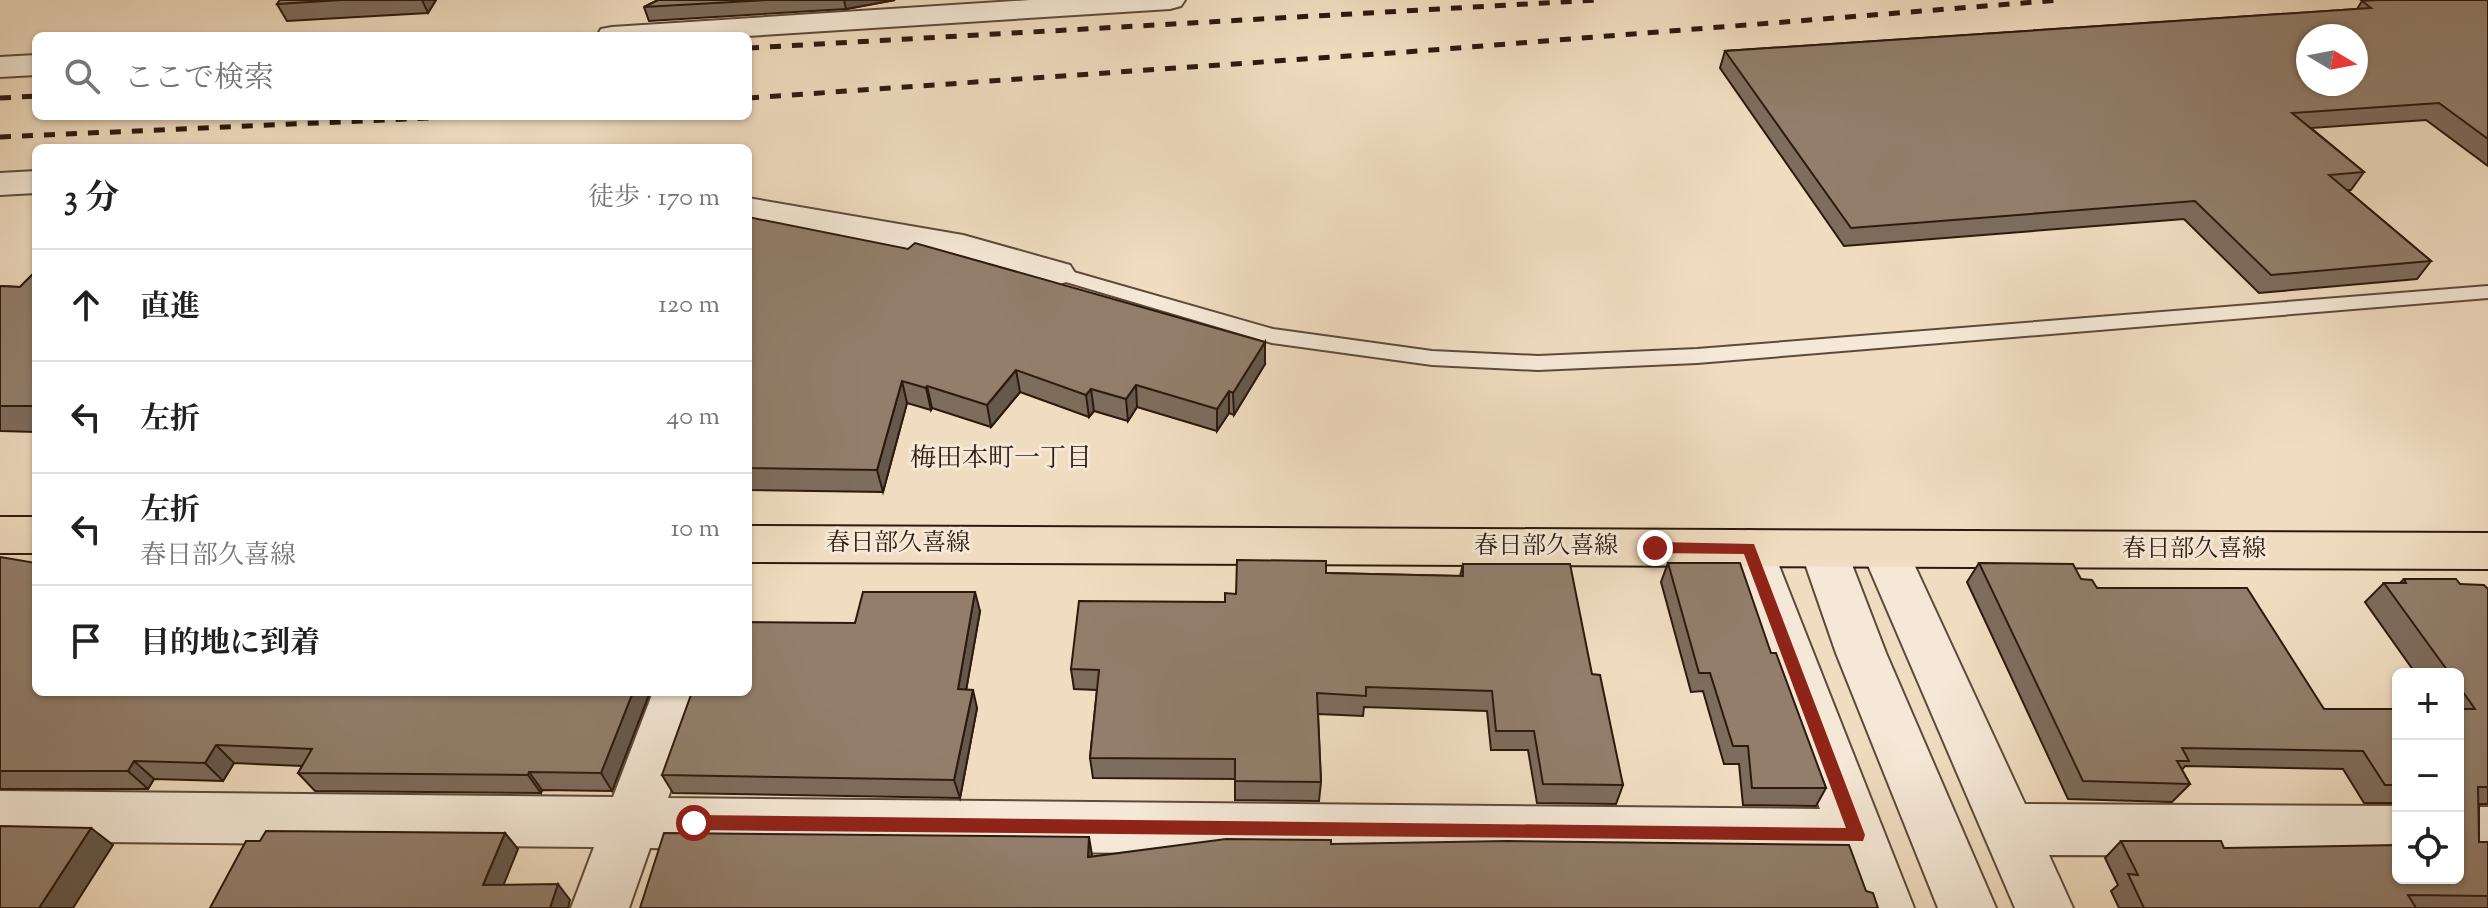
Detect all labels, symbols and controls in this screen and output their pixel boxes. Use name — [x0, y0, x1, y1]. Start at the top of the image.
north arrow — [2296, 24, 2368, 96]
search box — [32, 32, 752, 120]
icon: search — [60, 54, 104, 98]
text: ここで検索 — [124, 58, 274, 101]
text: 3 分 — [64, 175, 119, 224]
text: 徒歩 · 170 m — [588, 180, 720, 217]
icon: ahead — [64, 283, 108, 327]
text: 直進 — [140, 287, 200, 330]
text: 120 m — [658, 287, 720, 324]
icon: left — [64, 395, 108, 439]
text: 左折 — [140, 399, 200, 442]
text: 40 m — [666, 399, 720, 436]
district label: 梅田本町一丁目 — [910, 441, 1092, 478]
text: 左折 — [140, 490, 200, 533]
icon: left — [64, 507, 108, 551]
text: 10 m — [671, 511, 720, 548]
street label: 春日部久喜線 — [826, 527, 970, 561]
street label: 春日部久喜線 — [1474, 530, 1618, 564]
route end — [1637, 530, 1673, 566]
street label: 春日部久喜線 — [2122, 533, 2266, 567]
text: 春日部久喜線 — [140, 538, 296, 575]
icon: arrive — [64, 619, 108, 663]
text: 目的地に到着 — [140, 623, 320, 666]
map controls — [2392, 668, 2464, 884]
button: + — [2392, 668, 2464, 740]
button: − — [2392, 740, 2464, 812]
route start — [676, 805, 712, 841]
button: locate — [2392, 812, 2464, 884]

